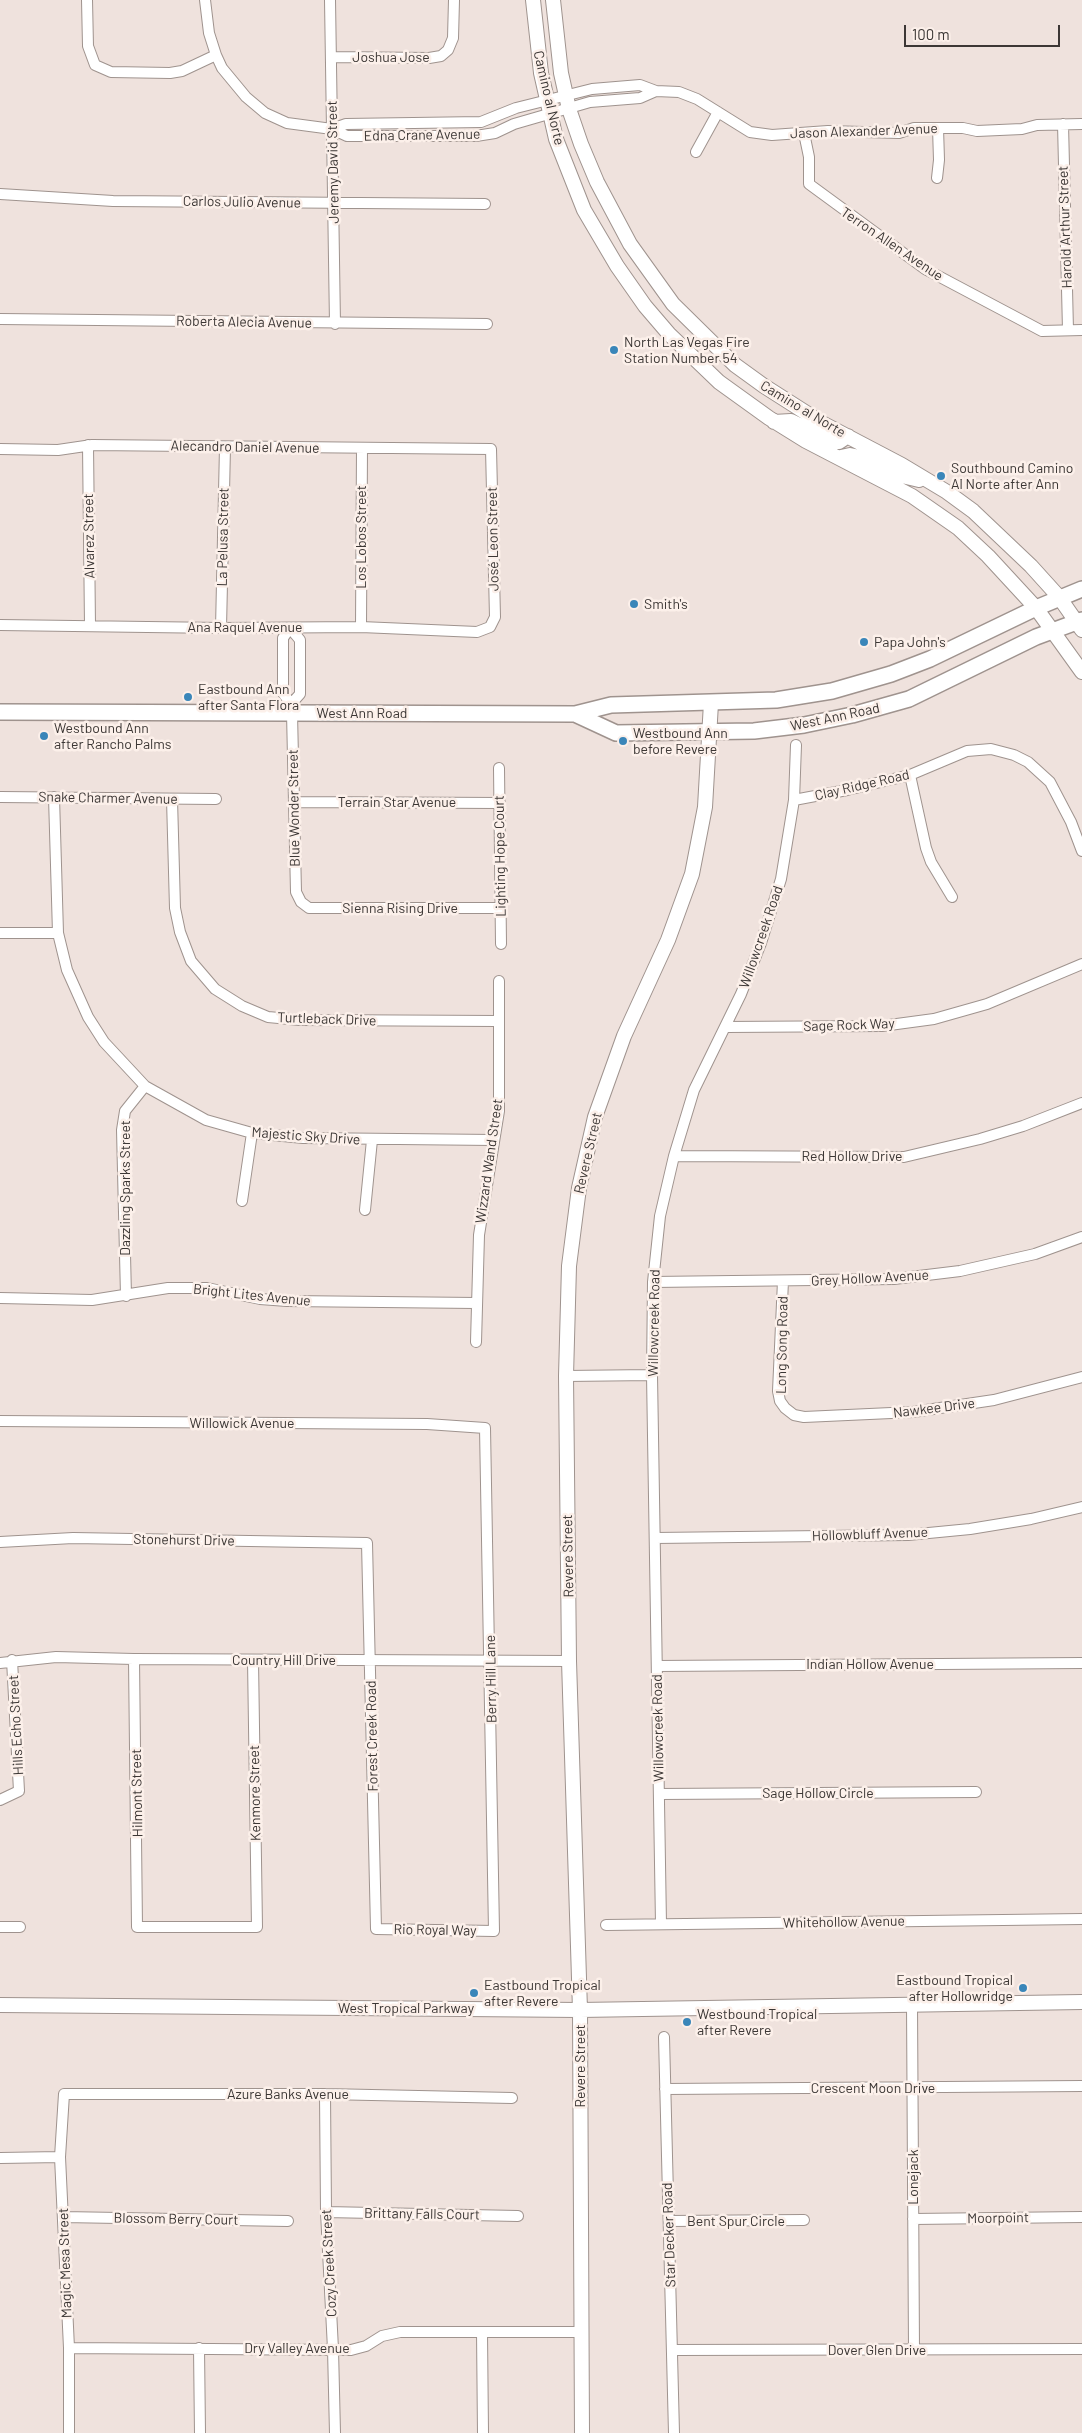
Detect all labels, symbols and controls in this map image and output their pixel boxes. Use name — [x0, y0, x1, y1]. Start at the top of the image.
scale bar — [907, 15, 1063, 47]
text: 100 m — [912, 25, 950, 43]
street label: Joshua Jose — [352, 49, 430, 65]
street label: Camino al Norte — [530, 49, 568, 147]
street label: Jeremy David Street — [324, 100, 342, 224]
street label: Jason Alexander Avenue — [790, 120, 938, 142]
street label: Edna Crane Avenue — [364, 126, 480, 144]
street label: Harold Arthur Street — [1054, 165, 1076, 289]
street label: Carlos Julio Avenue — [183, 193, 301, 211]
street label: Terron Allen Avenue — [838, 204, 946, 284]
street label: Roberta Alecia Avenue — [176, 312, 312, 332]
place label: North Las Vegas Fire Station Number 54 — [624, 334, 750, 367]
marker: North Las Vegas Fire Station Number 54 — [608, 344, 620, 356]
street label: Camino al Norte — [757, 377, 849, 441]
street label: Alecandro Daniel Avenue — [170, 437, 320, 457]
place label: Southbound Camino Al Norte after Ann — [951, 460, 1073, 492]
marker: Southbound Camino Al Norte after Ann — [935, 470, 947, 482]
street label: Los Lobos Street — [353, 485, 369, 589]
street label: La Pelusa Street — [214, 487, 232, 587]
street label: José Leon Street — [484, 487, 502, 591]
street label: Alvarez Street — [80, 493, 98, 579]
place label: Smith's — [644, 596, 688, 612]
marker: Smith's — [628, 598, 640, 610]
street label: Ana Raquel Avenue — [188, 619, 302, 635]
place label: Papa John's — [874, 634, 946, 650]
marker: Papa John's — [858, 636, 870, 648]
place label: Eastbound Ann after Santa Flora — [198, 681, 299, 714]
marker: Eastbound Ann after Santa Flora — [182, 691, 194, 703]
street label: West Ann Road — [789, 699, 881, 735]
street label: West Ann Road — [317, 705, 407, 721]
place label: Westbound Ann after Rancho Palms — [54, 720, 172, 752]
place label: Westbound Ann before Revere — [633, 725, 728, 758]
marker: Westbound Ann after Rancho Palms — [38, 730, 50, 742]
marker: Westbound Ann before Revere — [617, 735, 629, 747]
street label: Blue Wonder Street — [285, 749, 303, 867]
street label: Clay Ridge Road — [813, 766, 911, 804]
street label: Snake Charmer Avenue — [38, 788, 178, 808]
street label: Terrain Star Avenue — [338, 794, 456, 810]
street label: Lighting Hope Court — [491, 795, 509, 917]
street label: Willowcreek Road — [736, 883, 786, 991]
street label: Sienna Rising Drive — [342, 900, 458, 916]
street label: Turtleback Drive — [277, 1009, 377, 1029]
street label: Sage Rock Way — [803, 1015, 895, 1035]
street label: Wizzard Wand Street — [472, 1098, 506, 1224]
street label: Revere Street — [570, 1111, 606, 1195]
street label: Dazzling Sparks Street — [117, 1120, 133, 1256]
street label: Majestic Sky Drive — [251, 1124, 361, 1148]
street label: Red Hollow Drive — [801, 1148, 903, 1164]
street label: Grey Hollow Avenue — [811, 1267, 929, 1289]
street label: Willowcreek Road — [645, 1269, 663, 1377]
street label: Bright Lites Avenue — [192, 1280, 312, 1310]
street label: Long Song Road — [773, 1296, 791, 1394]
street label: Nawkee Drive — [892, 1395, 976, 1421]
street label: Willowick Avenue — [190, 1415, 294, 1431]
street label: Revere Street — [559, 1514, 577, 1598]
street label: Hollowbluff Avenue — [812, 1524, 928, 1544]
street label: Stonehurst Drive — [133, 1531, 235, 1549]
street label: Berry Hill Lane — [482, 1635, 500, 1723]
street label: Country Hill Drive — [232, 1652, 336, 1668]
street label: Indian Hollow Avenue — [806, 1656, 934, 1672]
street label: Hills Echo Street — [5, 1674, 27, 1776]
street label: Willowcreek Road — [649, 1674, 667, 1782]
street label: Forest Creek Road — [363, 1680, 381, 1792]
street label: Kenmore Street — [246, 1745, 264, 1841]
street label: Hilmont Street — [128, 1749, 146, 1837]
street label: Sage Hollow Circle — [762, 1785, 874, 1801]
street label: Whitehollow Avenue — [783, 1913, 905, 1931]
street label: Rio Royal Way — [393, 1921, 477, 1939]
place label: Eastbound Tropical after Hollowridge — [896, 1972, 1013, 2004]
place label: Eastbound Tropical after Revere — [484, 1977, 601, 2010]
marker: Eastbound Tropical after Hollowridge — [1017, 1982, 1029, 1994]
marker: Eastbound Tropical after Revere — [468, 1987, 480, 1999]
street label: West Tropical Parkway — [338, 2000, 474, 2016]
place label: Westbound Tropical after Revere — [697, 2006, 817, 2038]
marker: Westbound Tropical after Revere — [681, 2016, 693, 2028]
street label: Revere Street — [572, 2024, 588, 2108]
street label: Crescent Moon Drive — [811, 2080, 935, 2096]
street label: Azure Banks Avenue — [227, 2086, 349, 2102]
street label: Lonejack — [905, 2149, 921, 2205]
street label: Star Decker Road — [659, 2182, 679, 2288]
street label: Brittany Falls Court — [364, 2205, 480, 2223]
street label: Magic Mesa Street — [55, 2207, 75, 2319]
street label: Cozy Creek Street — [318, 2209, 340, 2317]
street label: Moorpoint — [967, 2209, 1029, 2227]
street label: Blossom Berry Court — [113, 2210, 239, 2228]
street label: Bent Spur Circle — [687, 2213, 785, 2229]
street label: Dry Valley Avenue — [244, 2340, 350, 2356]
street label: Dover Glen Drive — [828, 2342, 926, 2358]

